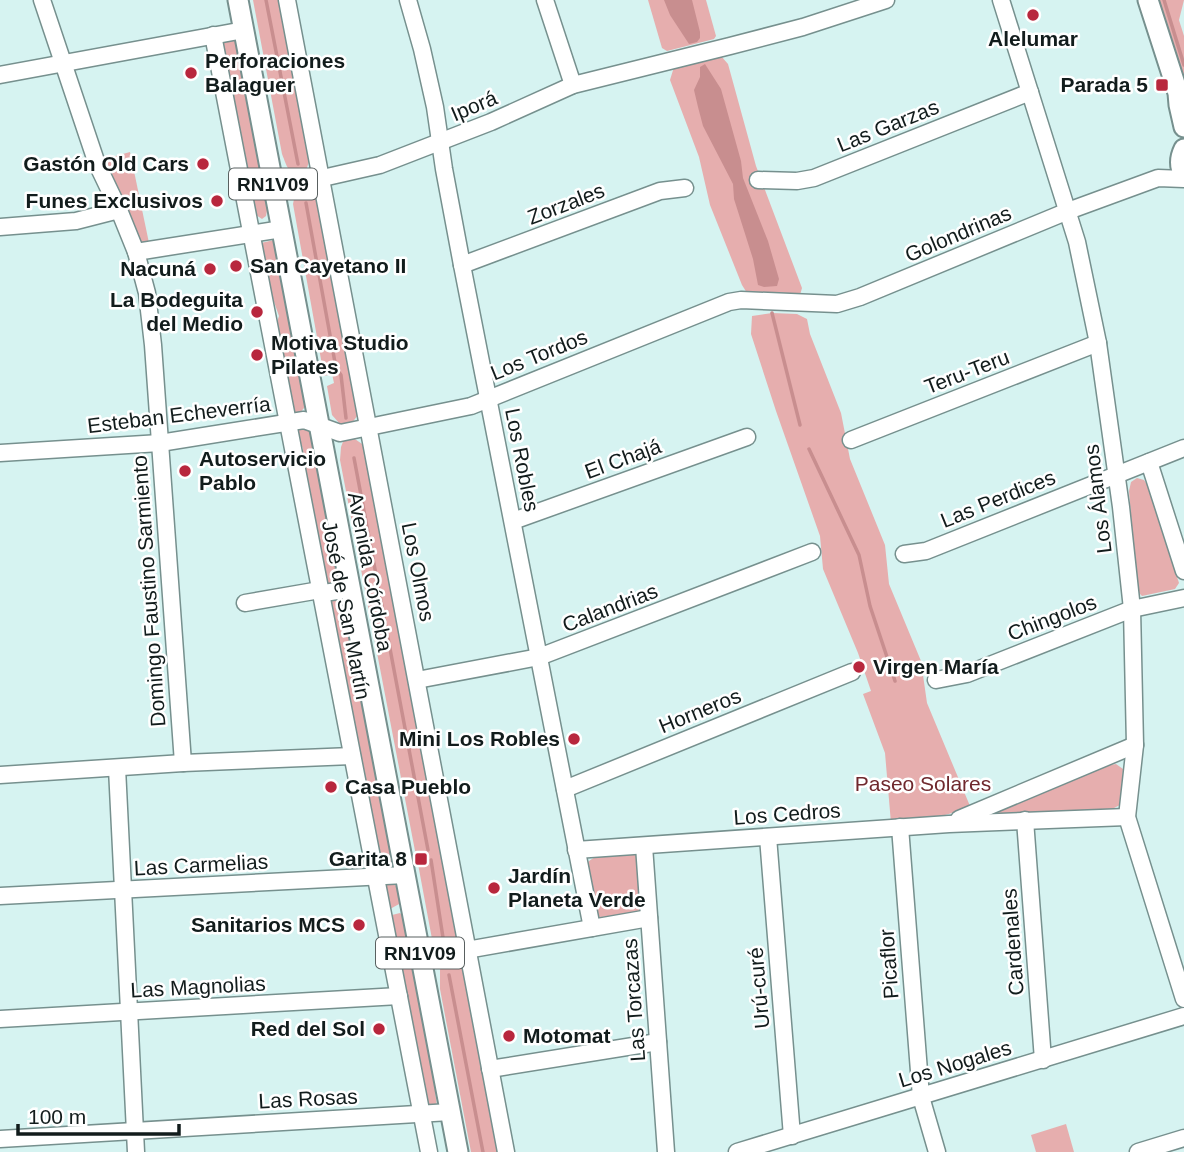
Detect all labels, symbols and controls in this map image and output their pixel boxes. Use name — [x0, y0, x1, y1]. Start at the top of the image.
marker: Alelumar — [1025, 7, 1041, 23]
place label: Alelumar — [988, 27, 1078, 50]
place label: Perforaciones Balaguer — [205, 49, 345, 96]
marker: Perforaciones Balaguer — [183, 65, 199, 81]
place label: Parada 5 — [1060, 73, 1148, 96]
marker: Parada 5 — [1154, 77, 1170, 93]
street label: Iporá — [447, 85, 501, 125]
street label: Las Garzas — [834, 95, 942, 156]
place label: Gastón Old Cars — [23, 152, 189, 175]
marker: Gastón Old Cars — [195, 156, 211, 172]
road number: RN1V09 — [229, 168, 317, 200]
street label: Zorzales — [524, 178, 608, 229]
place label: Funes Exclusivos — [26, 189, 203, 212]
marker: Funes Exclusivos — [209, 193, 225, 209]
street label: Golondrinas — [901, 201, 1014, 266]
place label: San Cayetano II — [250, 254, 406, 277]
place label: Nacuná — [120, 257, 196, 280]
marker: San Cayetano II — [228, 258, 244, 274]
marker: Nacuná — [202, 261, 218, 277]
place label: La Bodeguita del Medio — [110, 288, 243, 335]
marker: La Bodeguita del Medio — [249, 304, 265, 320]
street label: Los Tordos — [487, 325, 591, 384]
place label: Motiva Studio Pilates — [271, 331, 409, 378]
street label: Teru-Teru — [921, 345, 1012, 398]
marker: Motiva Studio Pilates — [249, 347, 265, 363]
street label: Esteban Echeverría — [86, 392, 272, 437]
street label: Los Robles — [501, 406, 544, 514]
street label: El Chajá — [582, 434, 664, 483]
street label: Los Álamos — [1079, 443, 1116, 555]
place label: Autoservicio Pablo — [199, 447, 326, 494]
street label: Domingo Faustino Sarmiento — [128, 455, 169, 727]
marker: Autoservicio Pablo — [177, 463, 193, 479]
street label: Las Perdices — [937, 465, 1058, 532]
street label: Avenida Córdoba — [344, 490, 397, 654]
street label: José de San Martín — [318, 518, 375, 701]
street label: Los Olmos — [398, 520, 439, 623]
street label: Calandrias — [559, 579, 661, 636]
street label: Chingolos — [1004, 590, 1100, 645]
place label: Virgen María — [873, 655, 999, 678]
marker: Virgen María — [851, 659, 867, 675]
street label: Horneros — [655, 684, 744, 737]
place label: Mini Los Robles — [399, 727, 560, 750]
marker: Mini Los Robles — [566, 731, 582, 747]
park label: Paseo Solares — [855, 772, 991, 795]
place label: Casa Pueblo — [345, 775, 471, 798]
marker: Casa Pueblo — [323, 779, 339, 795]
street label: Los Cedros — [733, 798, 841, 829]
place label: Garita 8 — [329, 847, 407, 870]
street label: Las Carmelias — [133, 850, 269, 879]
marker: Garita 8 — [413, 851, 429, 867]
place label: Jardín Planeta Verde — [508, 864, 646, 911]
marker: Jardín Planeta Verde — [486, 880, 502, 896]
street label: Cardenales — [997, 888, 1028, 996]
place label: Sanitarios MCS — [191, 913, 345, 936]
marker: Sanitarios MCS — [351, 917, 367, 933]
street label: Picaflor — [875, 928, 902, 1000]
road number: RN1V09 — [376, 937, 464, 968]
street label: Las Torcazas — [618, 938, 649, 1062]
street label: Urú-curé — [743, 946, 774, 1030]
street label: Las Magnolias — [130, 971, 266, 1002]
place label: Red del Sol — [251, 1017, 365, 1040]
marker: Red del Sol — [371, 1021, 387, 1037]
place label: Motomat — [523, 1024, 611, 1047]
marker: Motomat — [501, 1028, 517, 1044]
street label: Los Nogales — [896, 1035, 1014, 1092]
street label: Las Rosas — [258, 1084, 358, 1113]
scale bar — [18, 1092, 178, 1136]
text: 100 m — [28, 1105, 86, 1128]

